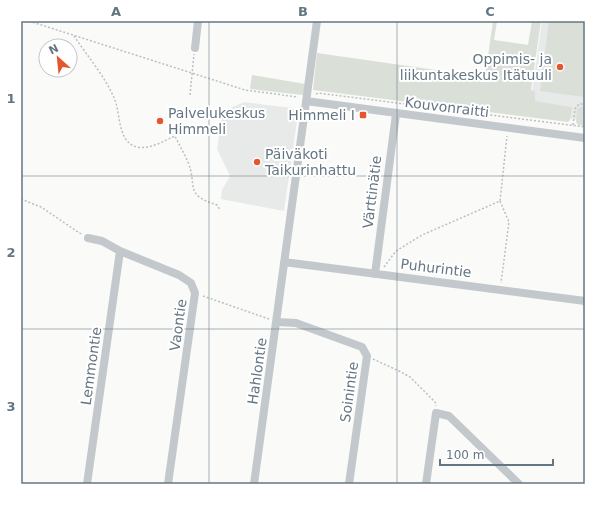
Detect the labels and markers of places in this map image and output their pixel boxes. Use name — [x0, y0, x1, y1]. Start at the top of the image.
place label: Oppimis- ja liikuntakeskus Itätuuli — [400, 51, 552, 83]
marker: Oppimis- ja liikuntakeskus Itätuuli — [555, 62, 565, 72]
place label: Palvelukeskus Himmeli — [168, 105, 265, 137]
place label: Himmeli I — [288, 107, 355, 123]
marker: Himmeli I — [358, 110, 368, 120]
marker: Palvelukeskus Himmeli — [155, 116, 165, 126]
place label: Päiväkoti Taikurinhattu — [264, 146, 356, 178]
marker: Päiväkoti Taikurinhattu — [252, 157, 262, 167]

